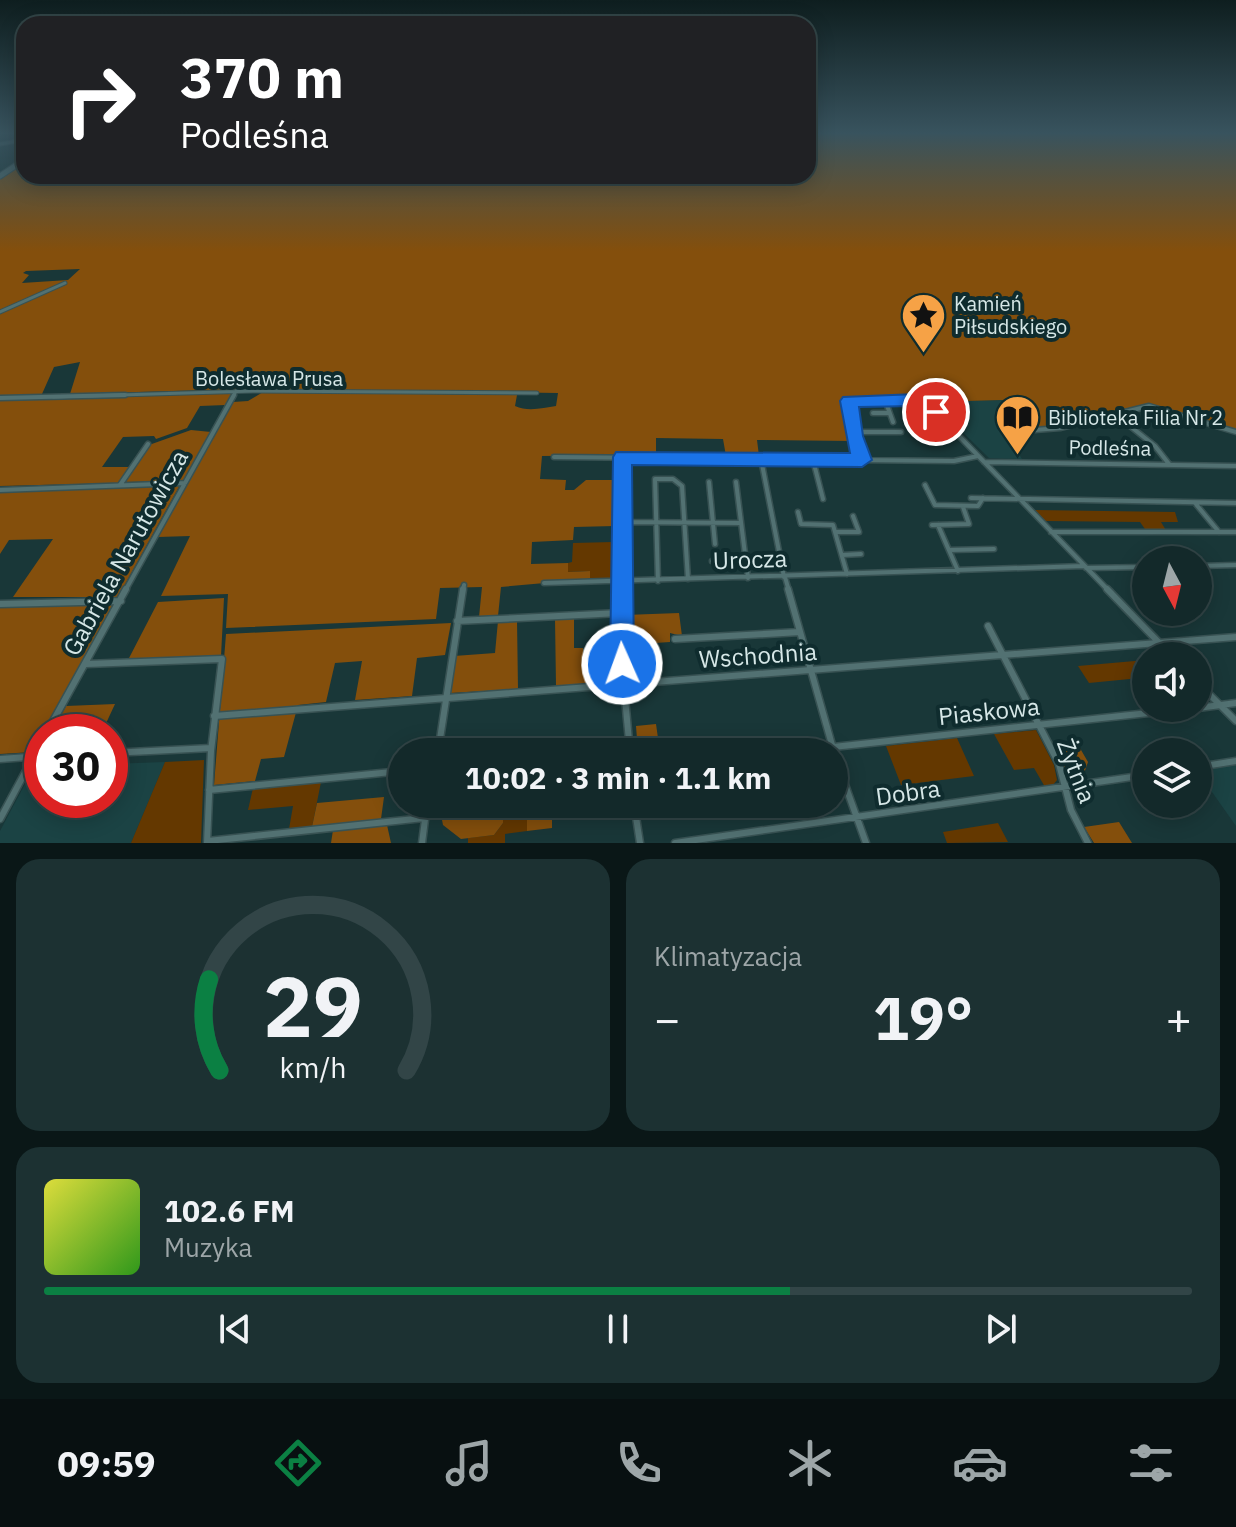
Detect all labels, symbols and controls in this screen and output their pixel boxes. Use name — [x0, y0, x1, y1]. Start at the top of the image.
text: 370 m — [180, 41, 344, 113]
icon: right — [48, 48, 152, 152]
text: Podleśna — [180, 111, 329, 158]
place label: Kamień Piłsudskiego — [954, 290, 1067, 340]
place icon: Kamień Piłsudskiego — [899, 292, 947, 355]
street label: Bolesława Prusa — [195, 365, 343, 392]
pin — [902, 378, 970, 446]
icon: arrive — [914, 390, 958, 434]
library icon: Biblioteka Filia Nr 2 — [993, 394, 1041, 457]
place label: Biblioteka Filia Nr 2 — [1048, 404, 1223, 431]
street label: Podleśna — [1068, 433, 1152, 462]
street label: Gabriela Narutowicza — [55, 444, 195, 661]
street label: Urocza — [712, 542, 788, 576]
north arrow — [1132, 546, 1212, 626]
map controls — [1132, 546, 1212, 818]
position arrow — [580, 622, 664, 706]
street label: Wschodnia — [698, 635, 818, 675]
button: sound — [1132, 642, 1212, 722]
street label: Piaskowa — [937, 690, 1041, 732]
speed limit sign: 30 — [24, 714, 128, 818]
street label: Żytnia — [1050, 734, 1104, 808]
button: layers — [1132, 738, 1212, 818]
text: 10:02 · 3 min · 1.1 km — [465, 758, 771, 797]
street label: Dobra — [873, 772, 942, 812]
text: Klimatyzacja — [654, 939, 802, 973]
text: 29 — [263, 952, 363, 1060]
text: 19° — [873, 978, 973, 1057]
text: − — [654, 990, 680, 1047]
text: + — [1166, 990, 1192, 1047]
text: km/h — [279, 1049, 347, 1086]
text: 102.6 FM — [164, 1191, 295, 1230]
text: Muzyka — [164, 1230, 252, 1264]
icon: previous — [213, 1307, 257, 1351]
icon: pause — [596, 1307, 640, 1351]
icon: next — [979, 1307, 1023, 1351]
icon: directions — [270, 1435, 326, 1491]
icon: music — [441, 1435, 497, 1491]
icon: phone — [611, 1435, 667, 1491]
icon: climate — [782, 1435, 838, 1491]
icon: car — [952, 1435, 1008, 1491]
icon: filters — [1123, 1435, 1179, 1491]
text: 09:59 — [57, 1440, 156, 1487]

